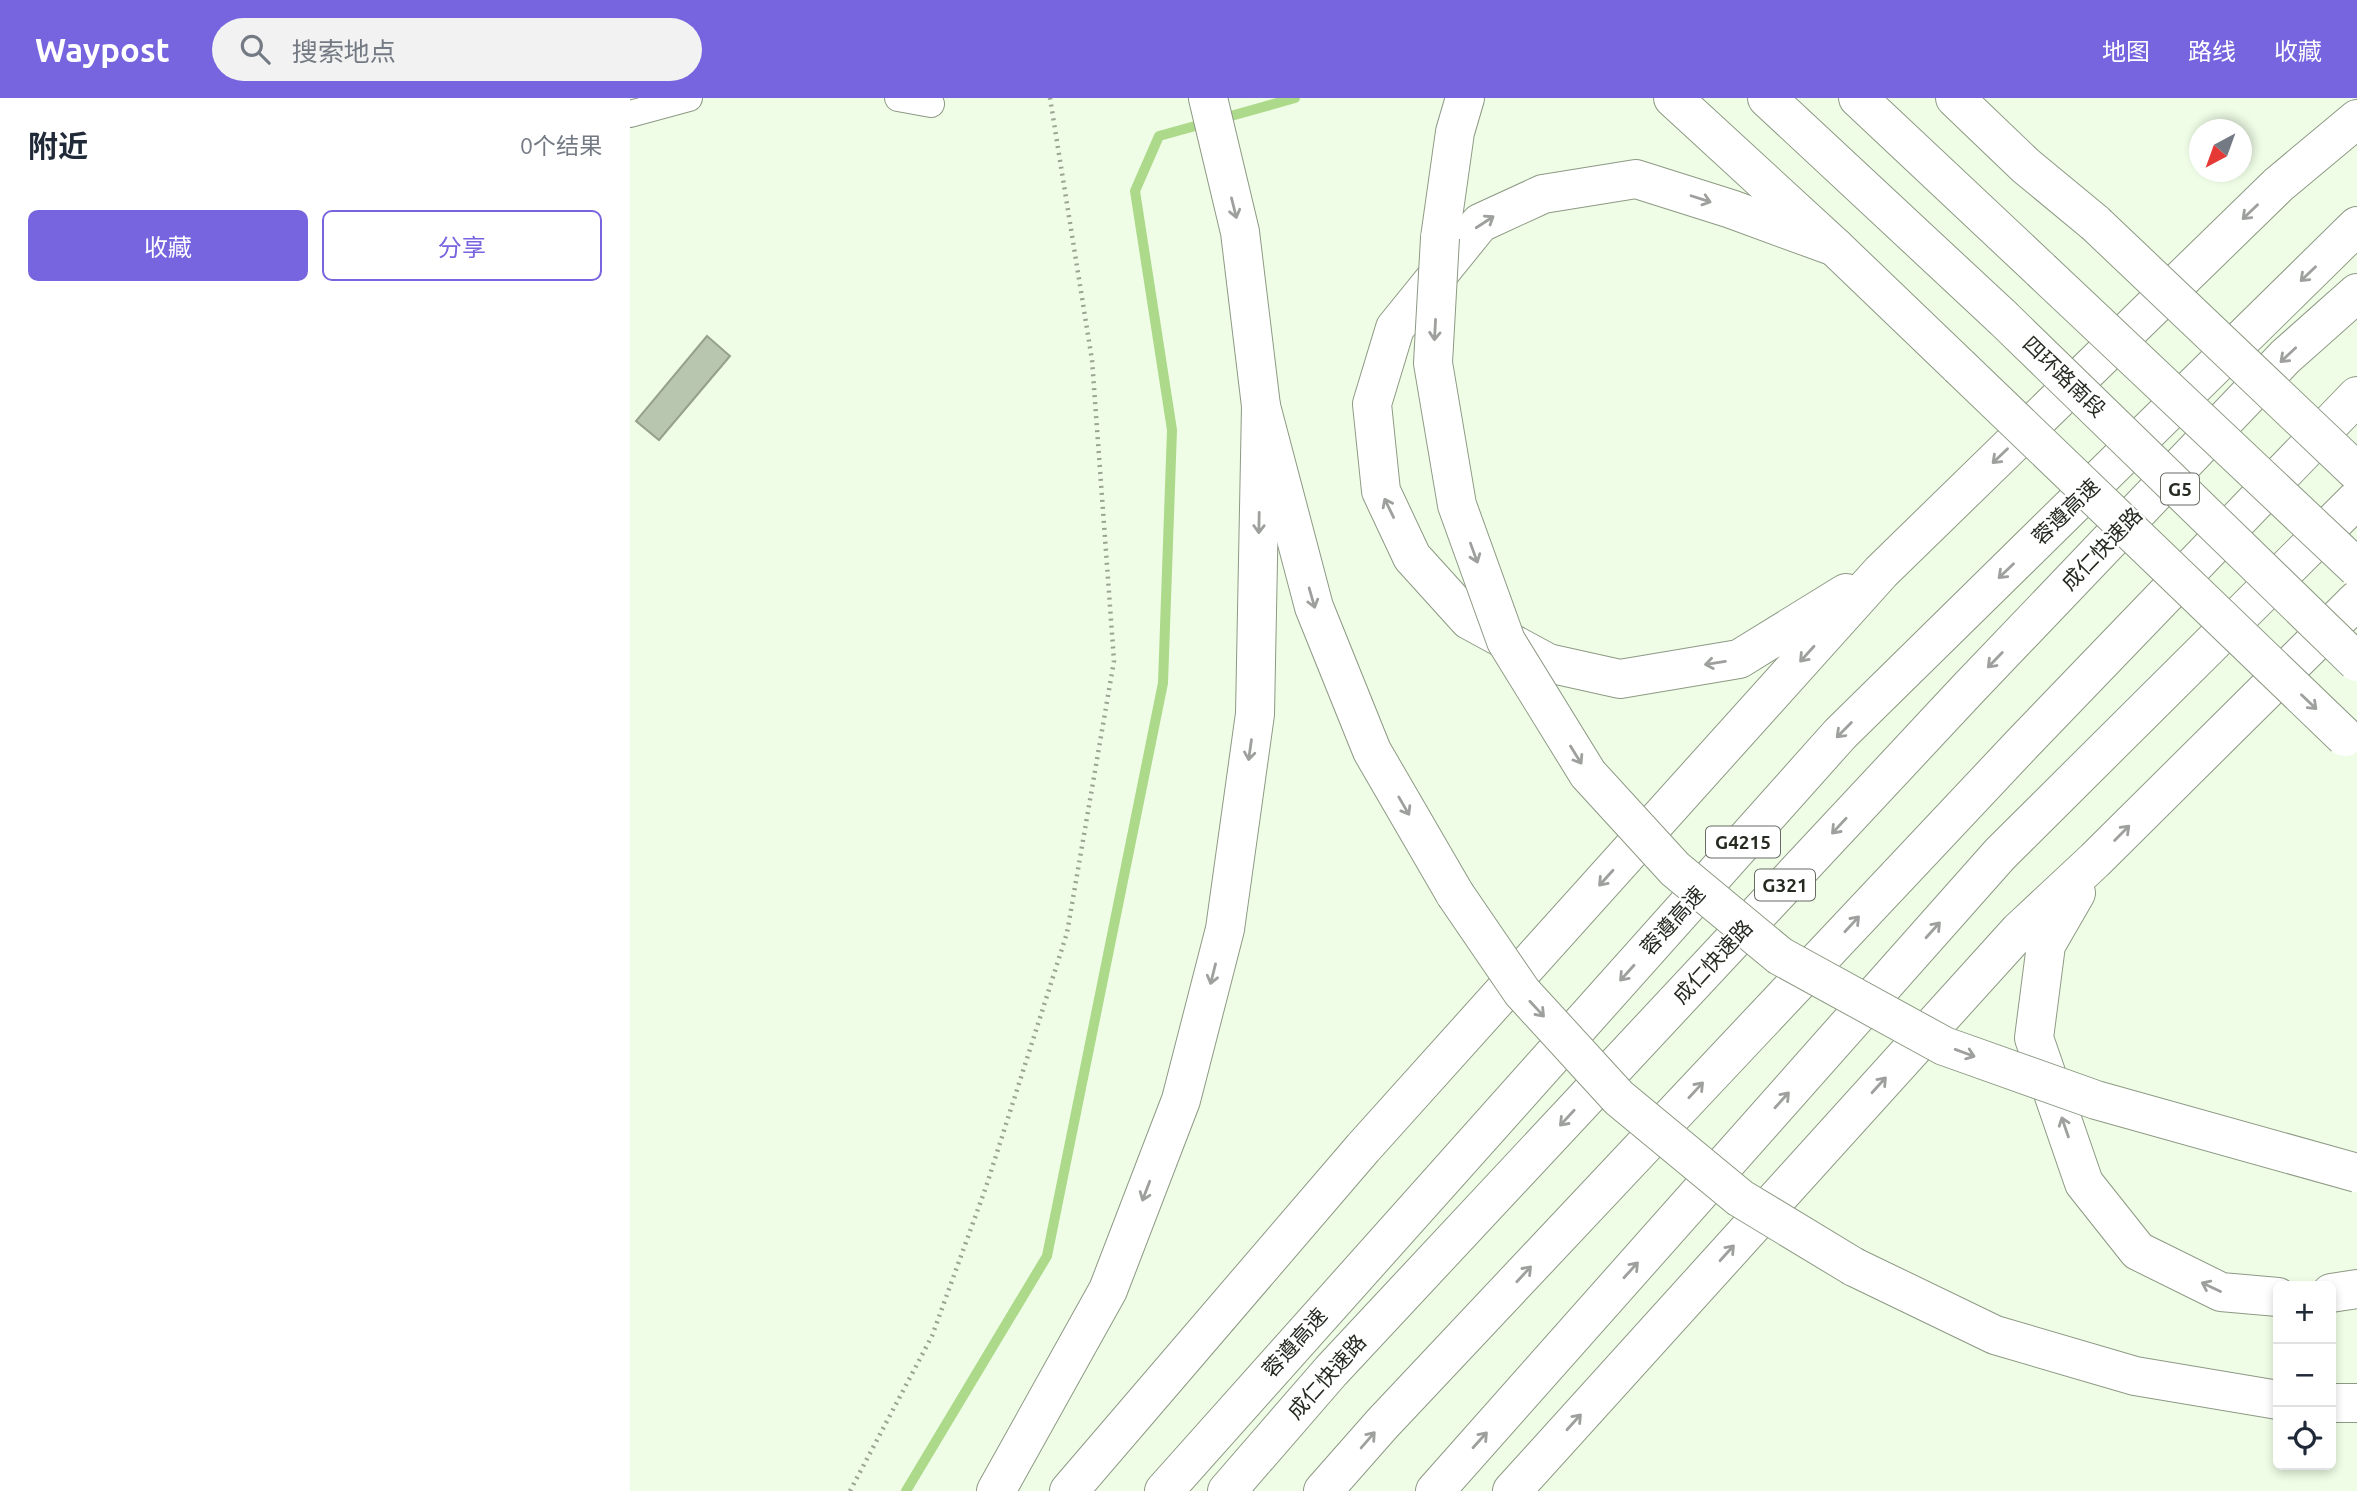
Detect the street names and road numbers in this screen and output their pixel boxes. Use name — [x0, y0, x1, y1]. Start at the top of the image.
street label: 四环路南段 — [2019, 331, 2111, 421]
street label: 蓉遵高速 — [2027, 473, 2104, 549]
road number: G5 — [2161, 474, 2199, 504]
street label: 成仁快速路 — [2056, 502, 2146, 594]
road number: G4215 — [1706, 827, 1780, 858]
road number: G321 — [1755, 870, 1815, 900]
street label: 蓉遵高速 — [1635, 881, 1709, 960]
street label: 成仁快速路 — [1668, 915, 1757, 1008]
street label: 蓉遵高速 — [1257, 1303, 1331, 1382]
street label: 成仁快速路 — [1282, 1329, 1370, 1423]

